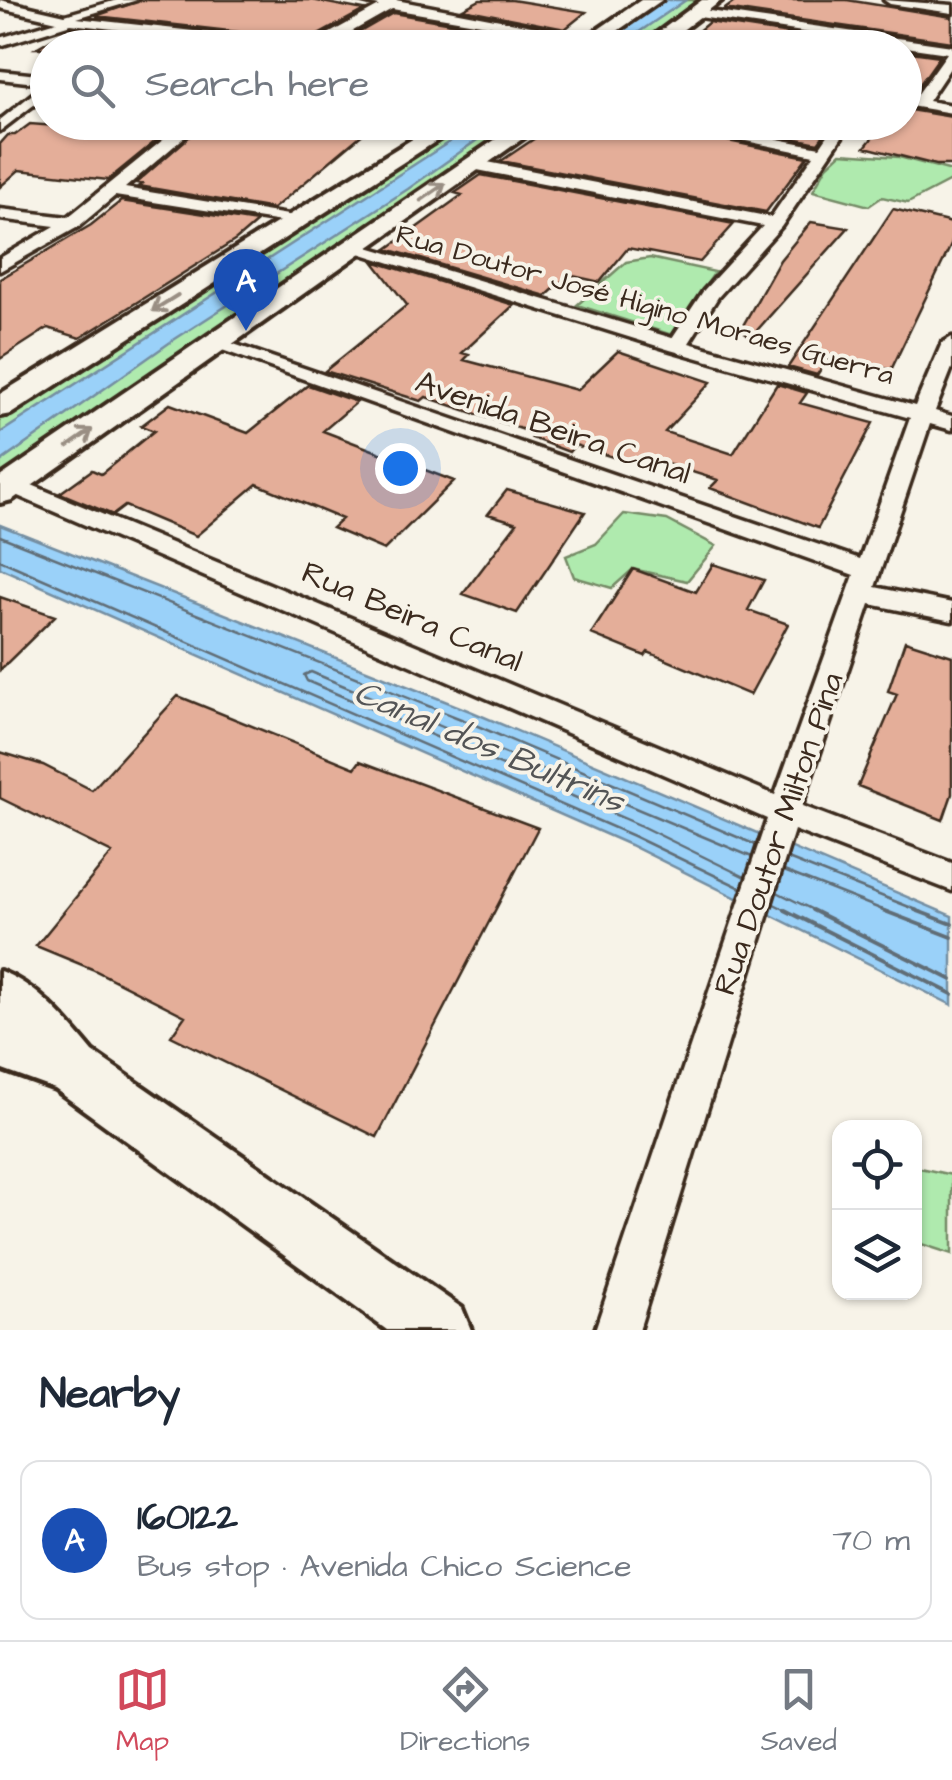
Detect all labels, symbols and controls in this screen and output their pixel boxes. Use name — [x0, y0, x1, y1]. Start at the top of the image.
search box — [30, 30, 922, 140]
icon: search — [65, 58, 120, 113]
text: Search here — [145, 59, 369, 111]
one-way arrow — [418, 182, 446, 203]
street label: Rua Doutor José Higino Moraes Guerra — [391, 215, 898, 396]
pin: A — [214, 248, 278, 331]
one-way arrow — [152, 293, 180, 313]
street label: Avenida Beira Canal — [409, 360, 697, 496]
one-way arrow — [66, 428, 93, 449]
your location — [375, 443, 426, 494]
street label: Rua Beira Canal — [295, 550, 529, 684]
street label: Rua Doutor Milton Pina — [703, 667, 855, 1001]
water label: Canal dos Bultrins — [347, 668, 634, 827]
map controls — [832, 1120, 922, 1300]
button: locate — [832, 1120, 922, 1210]
button: layers — [832, 1210, 922, 1300]
text: Nearby — [40, 1366, 180, 1424]
text: 160122 — [137, 1492, 238, 1544]
text: A — [64, 1518, 85, 1563]
text: 70 m — [832, 1518, 910, 1563]
text: Bus stop · Avenida Chico Science — [137, 1544, 632, 1589]
tab: Map — [115, 1662, 170, 1761]
tab: Directions — [400, 1662, 530, 1761]
tab: Saved — [761, 1662, 837, 1761]

